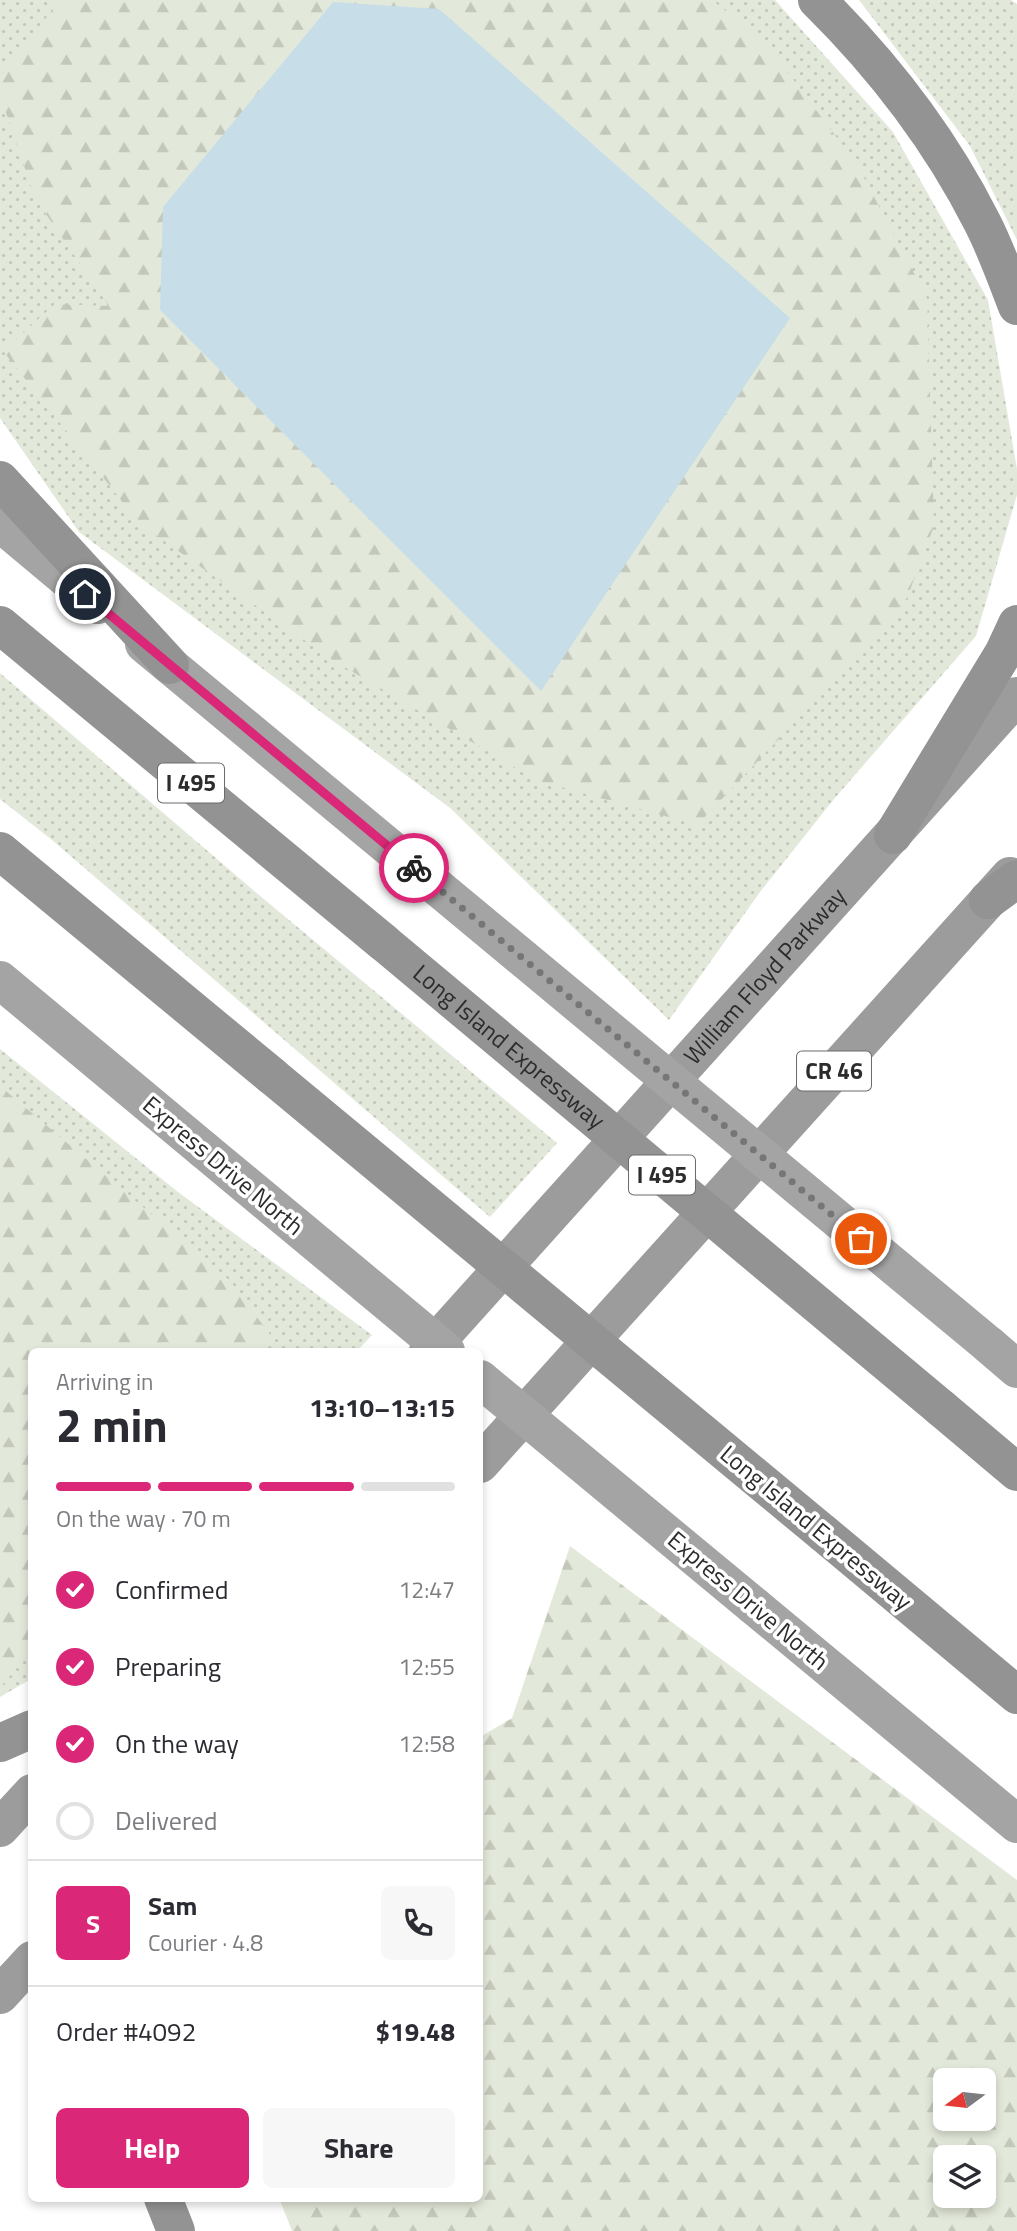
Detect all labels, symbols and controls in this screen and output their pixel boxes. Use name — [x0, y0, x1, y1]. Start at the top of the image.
pin — [55, 564, 115, 624]
icon: home — [66, 575, 104, 613]
road number: I 495 — [158, 764, 224, 803]
courier — [379, 833, 449, 903]
icon: bike — [395, 849, 433, 887]
street label: William Floyd Parkway — [675, 878, 854, 1072]
street label: Long Island Expressway — [405, 955, 614, 1138]
road number: CR 46 — [797, 1052, 871, 1090]
street label: Express Drive North — [135, 1087, 312, 1244]
road number: I 495 — [629, 1156, 695, 1194]
pin — [831, 1209, 891, 1269]
icon: bag — [842, 1220, 880, 1258]
text: Arriving in — [56, 1364, 153, 1399]
text: 13:10–13:15 — [309, 1388, 455, 1427]
text: 2 min — [56, 1390, 168, 1460]
street label: Long Island Expressway — [713, 1436, 921, 1619]
text: On the way · 70 m — [56, 1501, 231, 1536]
street label: Express Drive North — [660, 1522, 837, 1679]
text: Confirmed — [115, 1570, 229, 1609]
icon: check — [56, 1571, 94, 1609]
text: 12:47 — [398, 1572, 455, 1607]
text: Preparing — [115, 1647, 221, 1686]
icon: check — [56, 1648, 94, 1686]
text: 12:55 — [398, 1649, 455, 1684]
text: On the way — [115, 1724, 239, 1763]
icon: check — [56, 1725, 94, 1763]
text: 12:58 — [398, 1726, 455, 1761]
text: Delivered — [115, 1801, 218, 1840]
text: Sam — [148, 1886, 197, 1925]
button: phone — [381, 1886, 455, 1960]
text: S — [86, 1904, 100, 1943]
text: Courier · 4.8 — [148, 1925, 263, 1960]
text: Order #4092 — [56, 2012, 196, 2051]
text: $19.48 — [376, 2012, 455, 2051]
north arrow — [933, 2068, 996, 2132]
map controls — [933, 2068, 996, 2208]
button: Help — [56, 2108, 249, 2188]
button: Share — [263, 2108, 455, 2188]
button: layers — [933, 2145, 996, 2208]

